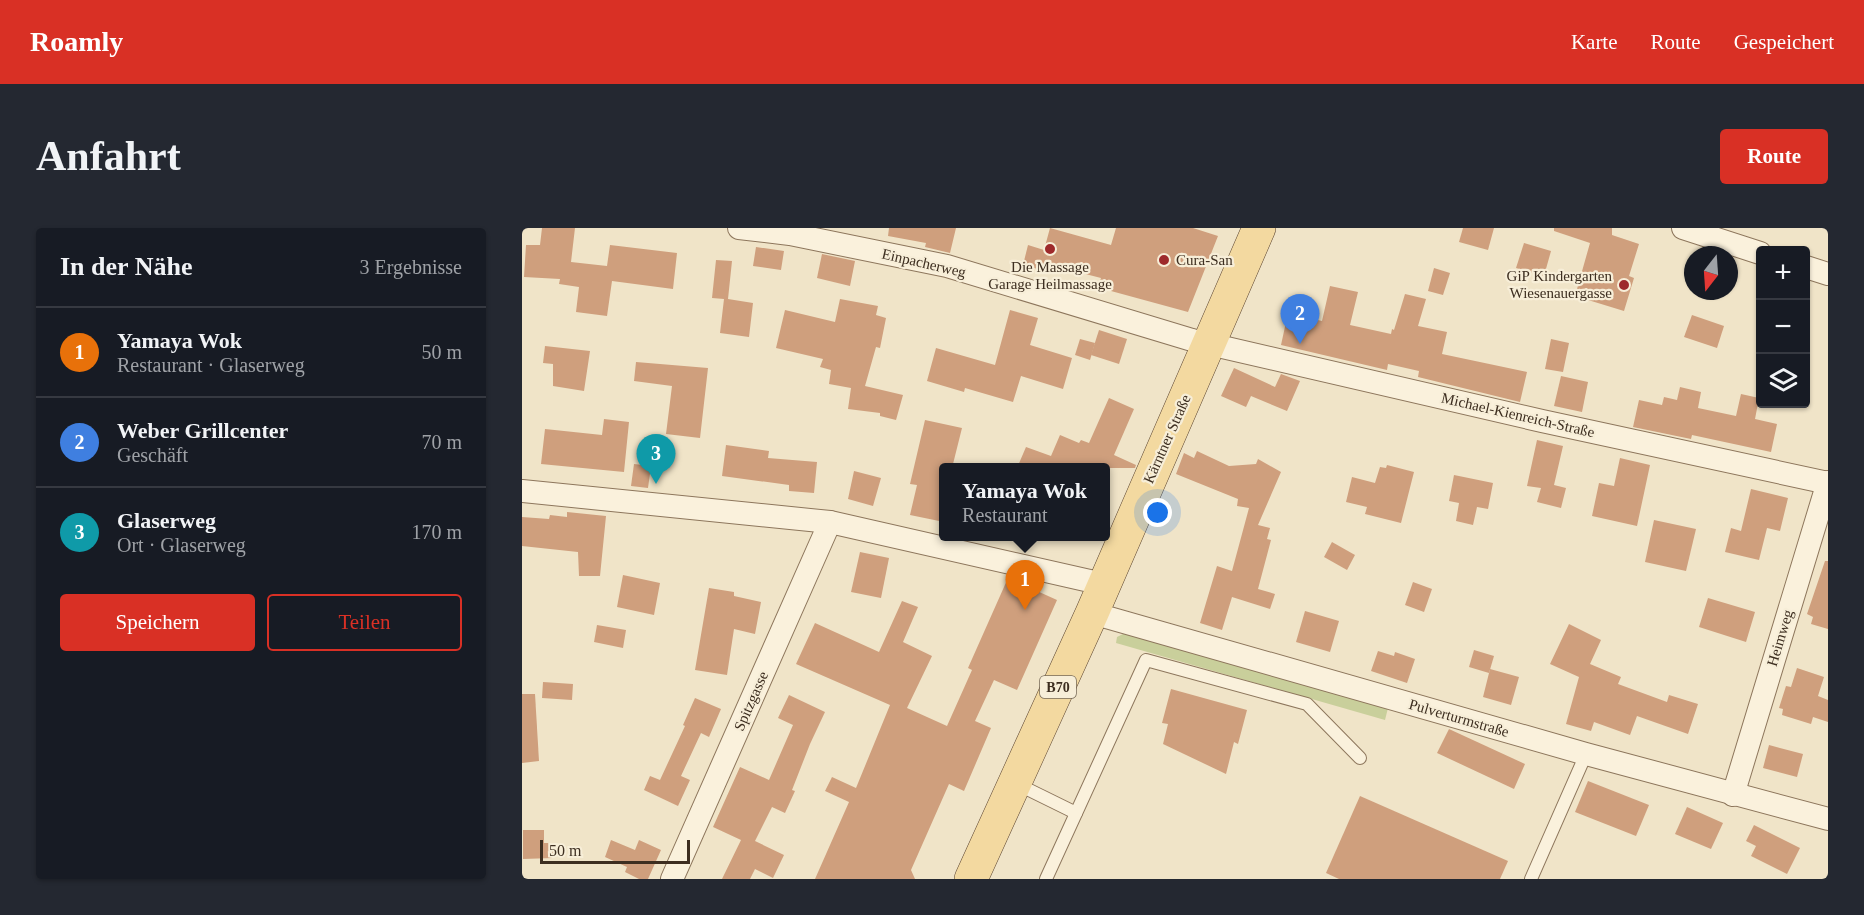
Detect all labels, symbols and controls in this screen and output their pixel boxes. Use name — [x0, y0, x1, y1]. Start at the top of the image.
text: Roamly — [30, 26, 123, 57]
text: Karte — [1571, 30, 1618, 54]
text: Route — [1651, 30, 1701, 54]
text: Gespeichert — [1734, 30, 1834, 54]
button: Route — [1720, 129, 1828, 184]
text: Anfahrt — [36, 133, 181, 179]
marker: Die Massage Garage Heilmassage — [1043, 242, 1057, 256]
street label: Einpacherweg — [880, 246, 968, 281]
north arrow — [1684, 246, 1738, 300]
map controls — [1756, 246, 1810, 408]
button: + — [1756, 246, 1810, 300]
text: In der Nähe — [60, 252, 192, 281]
place label: Cura-San — [1176, 252, 1233, 268]
marker: Cura-San — [1157, 253, 1171, 267]
text: 3 Ergebnisse — [360, 256, 462, 278]
place label: Die Massage Garage Heilmassage — [988, 259, 1112, 292]
place label: GiP Kindergarten Wiesenauergasse — [1507, 268, 1612, 301]
marker: GiP Kindergarten Wiesenauergasse — [1617, 278, 1631, 292]
pin: 2 — [1280, 294, 1320, 344]
button: − — [1756, 300, 1810, 354]
text: Yamaya Wok — [117, 328, 242, 353]
text: 1 — [75, 341, 85, 363]
text: 50 m — [421, 341, 462, 363]
text: Restaurant · Glaserweg — [117, 354, 305, 376]
button: layers — [1756, 354, 1810, 408]
street label: Michael-Kienreich-Straße — [1440, 390, 1596, 440]
street label: Kärntner Straße — [1140, 392, 1194, 486]
text: Weber Grillcenter — [117, 418, 288, 443]
text: 2 — [75, 431, 85, 453]
text: 70 m — [421, 431, 462, 453]
pin: 3 — [636, 434, 676, 484]
text: Geschäft — [117, 444, 188, 466]
popup — [939, 463, 1110, 541]
text: Yamaya Wok — [962, 478, 1087, 503]
your location — [1143, 498, 1172, 527]
text: Restaurant — [962, 504, 1048, 526]
text: Glaserweg — [117, 508, 216, 533]
text: 3 — [75, 521, 85, 543]
text: 170 m — [411, 521, 462, 543]
text: Ort · Glaserweg — [117, 534, 246, 556]
pin: 1 — [1006, 560, 1044, 610]
button: Speichern — [60, 594, 255, 651]
button: Teilen — [267, 594, 462, 651]
street label: Heimweg — [1764, 607, 1796, 668]
street label: Spitzgasse — [731, 669, 771, 733]
road number: B70 — [1040, 676, 1076, 698]
street label: Pulverturmstraße — [1407, 696, 1511, 740]
scale bar — [540, 837, 690, 864]
text: 50 m — [549, 842, 581, 859]

